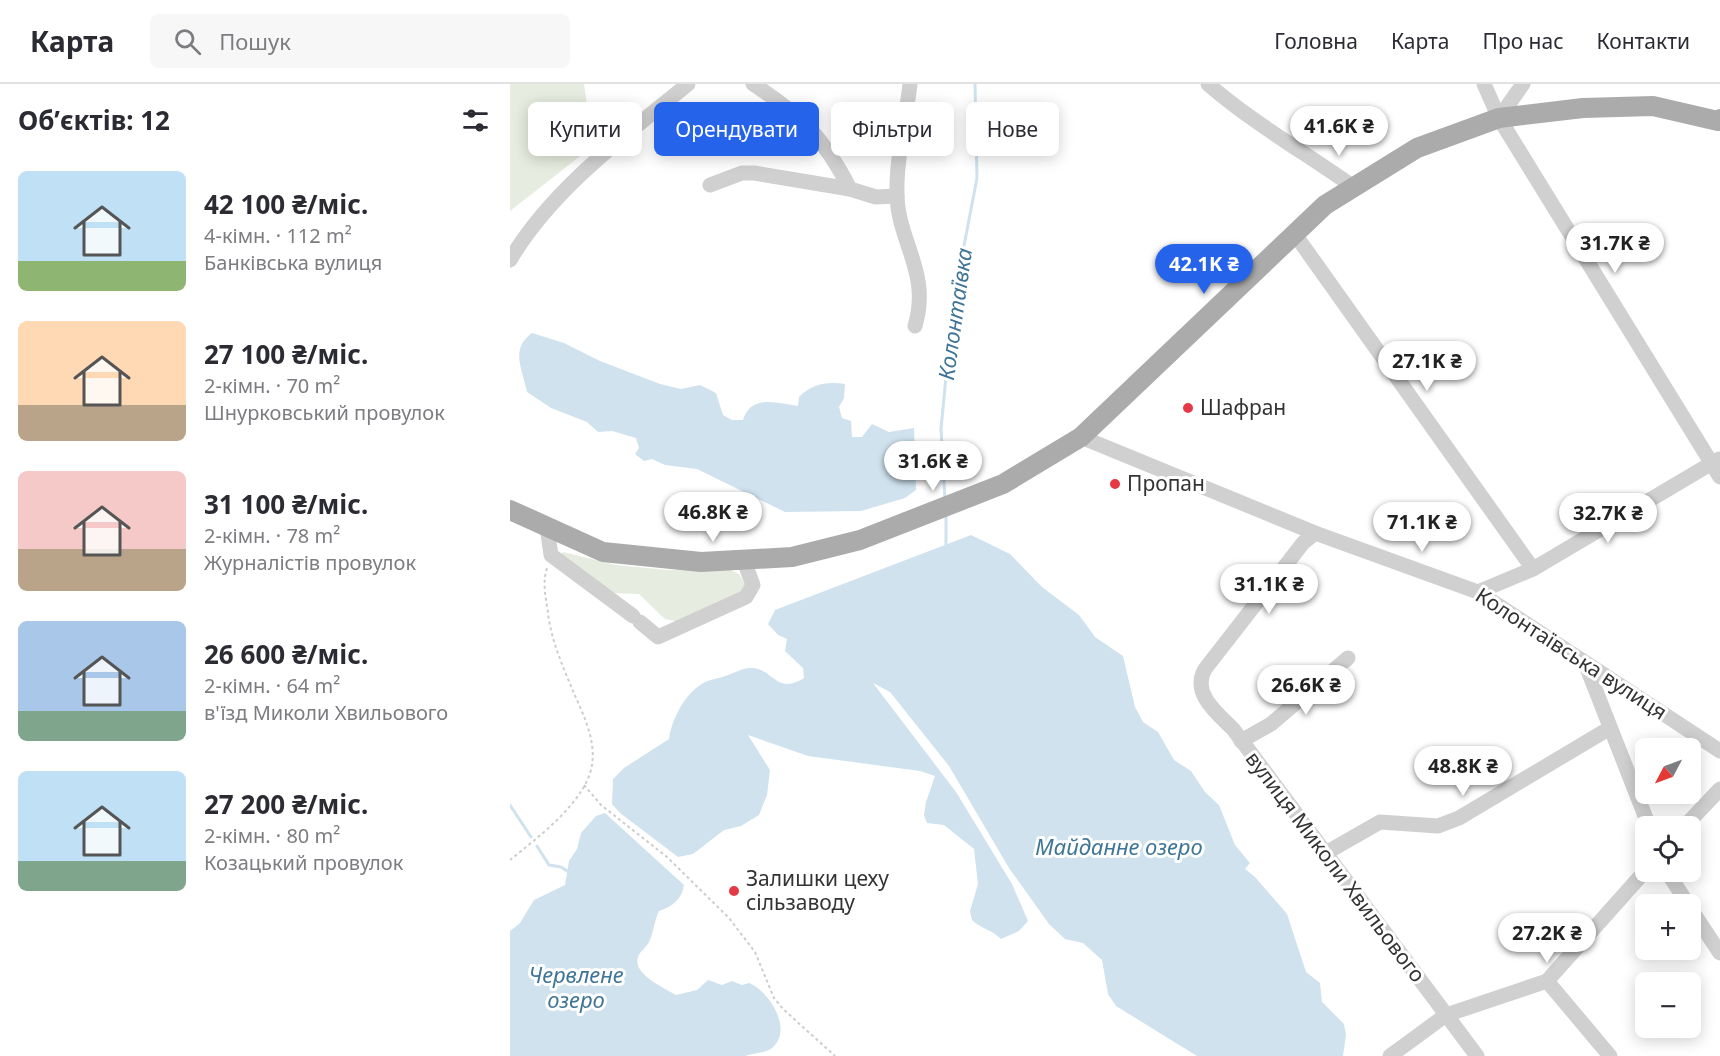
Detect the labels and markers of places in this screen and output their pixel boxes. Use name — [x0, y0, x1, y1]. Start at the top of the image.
pin: 41.6K ₴ — [1284, 106, 1394, 157]
pin: 31.7K ₴ — [1560, 223, 1670, 274]
pin: 42.1K ₴ — [1149, 244, 1259, 295]
pin: 27.1K ₴ — [1372, 341, 1482, 392]
place label: Шафран — [1200, 393, 1286, 421]
marker: Шафран — [1181, 401, 1195, 415]
pin: 31.6K ₴ — [878, 441, 988, 492]
place label: Пропан — [1127, 469, 1205, 497]
marker: Пропан — [1108, 477, 1122, 491]
pin: 46.8K ₴ — [658, 492, 768, 543]
pin: 32.7K ₴ — [1553, 493, 1663, 544]
pin: 71.1K ₴ — [1367, 502, 1477, 553]
pin: 31.1K ₴ — [1214, 564, 1324, 615]
pin: 26.6K ₴ — [1251, 665, 1361, 716]
pin: 48.8K ₴ — [1408, 746, 1518, 797]
place label: Залишки цеху сільзаводу — [746, 864, 889, 916]
marker: Залишки цеху сільзаводу — [727, 884, 741, 898]
pin: 27.2K ₴ — [1492, 913, 1602, 964]

